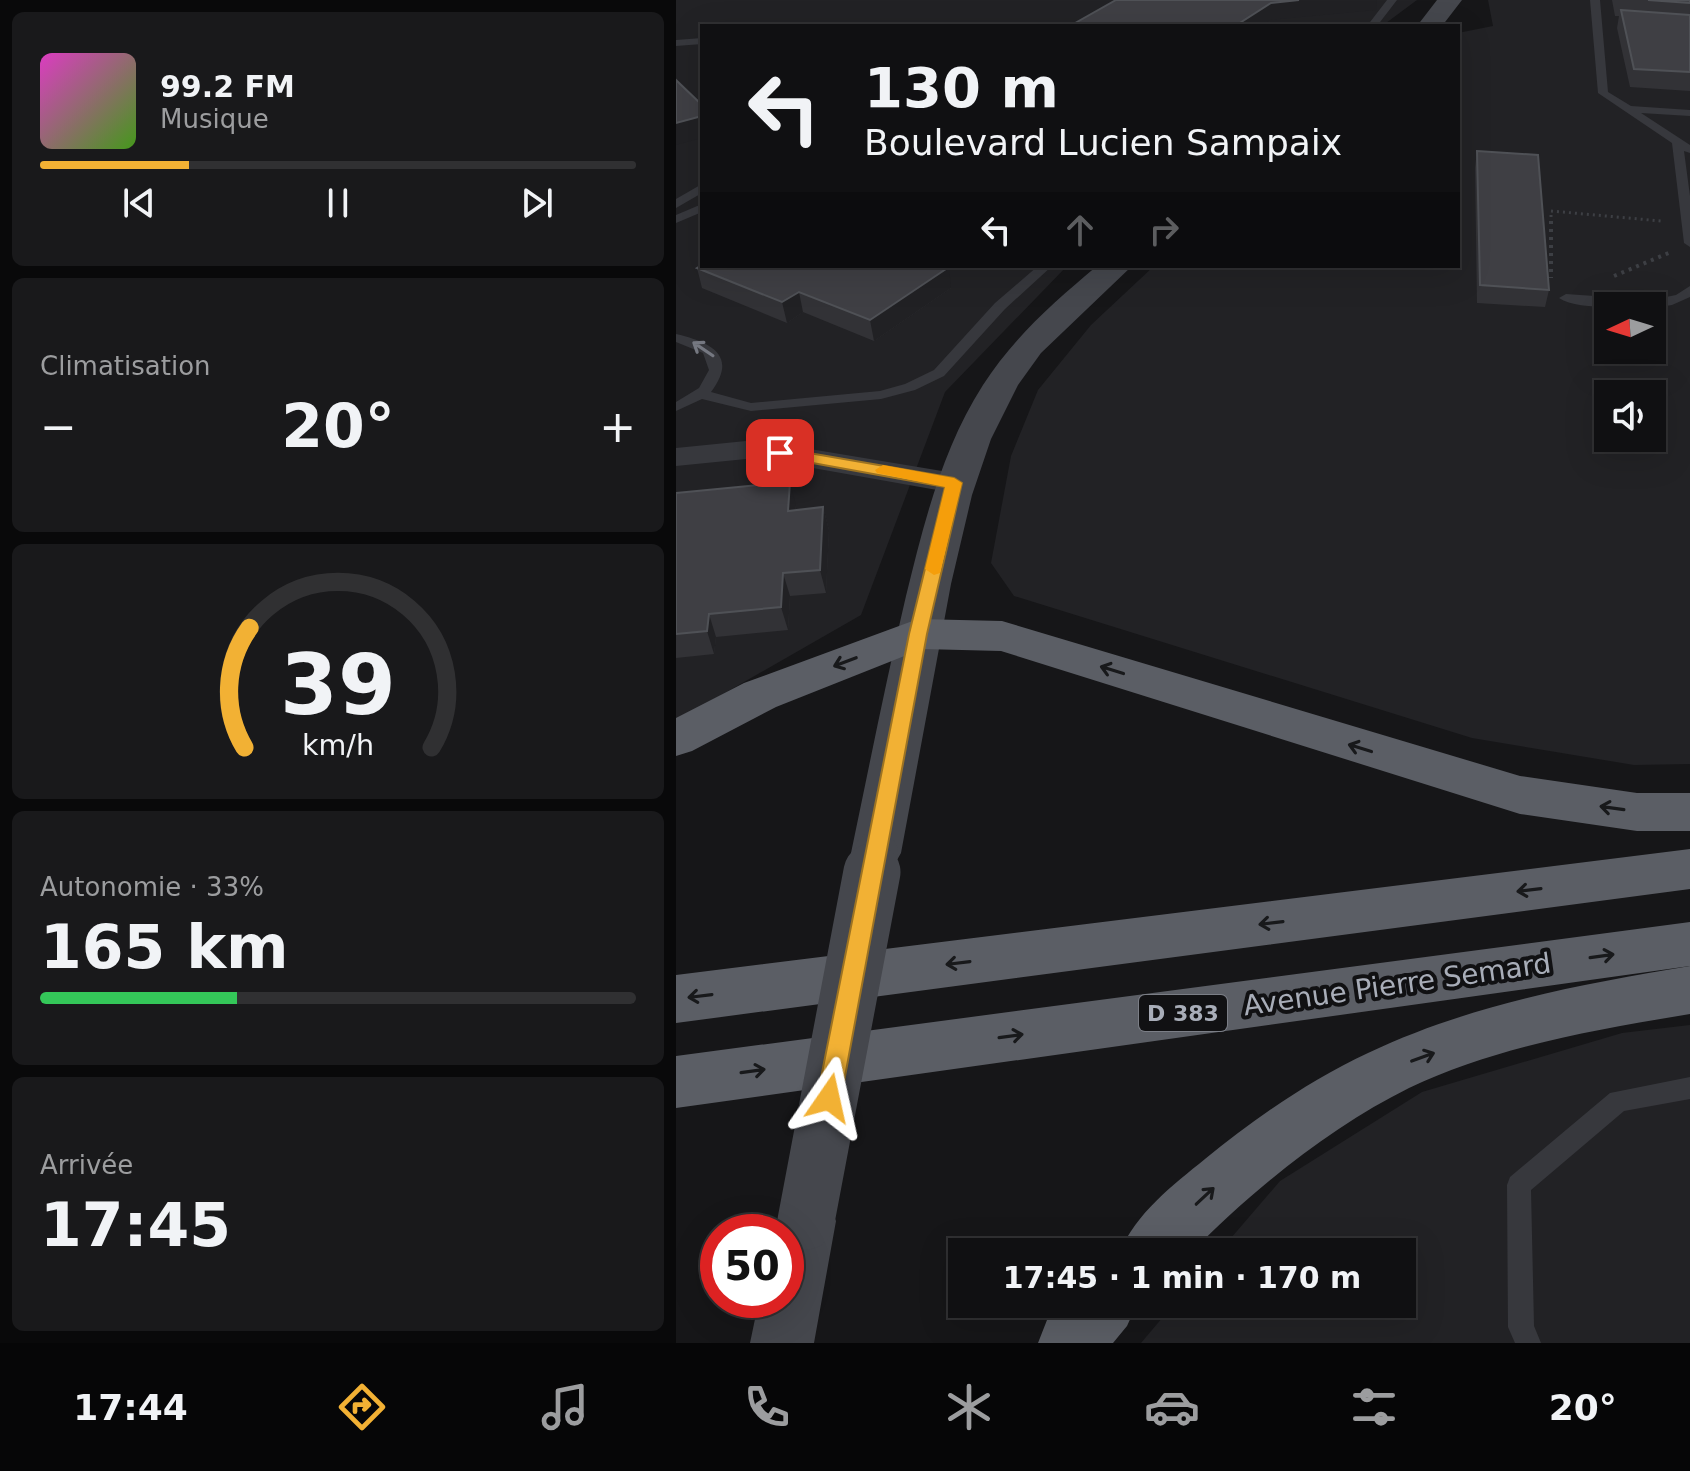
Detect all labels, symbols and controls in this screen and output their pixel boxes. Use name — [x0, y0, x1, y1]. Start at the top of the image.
text: 130 m — [864, 55, 1059, 120]
icon: left — [732, 56, 836, 160]
text: 99.2 FM — [160, 69, 295, 104]
text: Musique — [160, 104, 269, 134]
text: Boulevard Lucien Sampaix — [864, 122, 1342, 163]
icon: previous — [117, 181, 161, 225]
icon: pause — [316, 181, 360, 225]
icon: next — [515, 181, 559, 225]
icon: left — [974, 208, 1018, 252]
icon: ahead — [1058, 208, 1102, 252]
icon: right — [1142, 208, 1186, 252]
north arrow — [1594, 292, 1666, 364]
map controls — [1594, 292, 1666, 452]
one-way arrow — [692, 340, 715, 357]
text: Climatisation — [40, 351, 211, 381]
button: sound — [1594, 380, 1666, 452]
text: 20° — [281, 391, 395, 461]
text: − — [40, 401, 77, 452]
text: + — [599, 401, 636, 452]
pin — [746, 419, 814, 487]
icon: arrive — [758, 431, 802, 475]
text: 39 — [280, 636, 396, 733]
one-way arrow — [833, 656, 858, 670]
one-way arrow — [1100, 662, 1125, 676]
text: km/h — [302, 728, 374, 762]
one-way arrow — [1348, 740, 1373, 754]
one-way arrow — [1600, 800, 1625, 815]
text: Autonomie · 33% — [40, 872, 264, 902]
one-way arrow — [1517, 883, 1542, 898]
text: 165 km — [40, 912, 289, 982]
one-way arrow — [1259, 916, 1285, 931]
street label: Avenue Pierre Semard — [1241, 947, 1553, 1022]
one-way arrow — [1588, 949, 1614, 964]
one-way arrow — [946, 956, 971, 971]
one-way arrow — [688, 989, 713, 1004]
road number: D 383 — [1139, 995, 1227, 1031]
one-way arrow — [998, 1028, 1023, 1043]
one-way arrow — [1410, 1049, 1435, 1064]
position arrow — [787, 1056, 871, 1140]
one-way arrow — [740, 1063, 765, 1078]
text: Arrivée — [40, 1150, 133, 1180]
one-way arrow — [1194, 1187, 1215, 1206]
text: 17:45 — [40, 1190, 231, 1260]
speed limit sign: 50 — [700, 1214, 804, 1318]
text: 17:45 · 1 min · 170 m — [1003, 1260, 1361, 1295]
icon: directions — [334, 1379, 390, 1435]
icon: music — [537, 1379, 593, 1435]
icon: phone — [739, 1379, 795, 1435]
icon: climate — [941, 1379, 997, 1435]
icon: car — [1144, 1379, 1200, 1435]
icon: filters — [1346, 1379, 1402, 1435]
text: 17:44 — [73, 1387, 188, 1428]
text: 20° — [1549, 1387, 1617, 1428]

